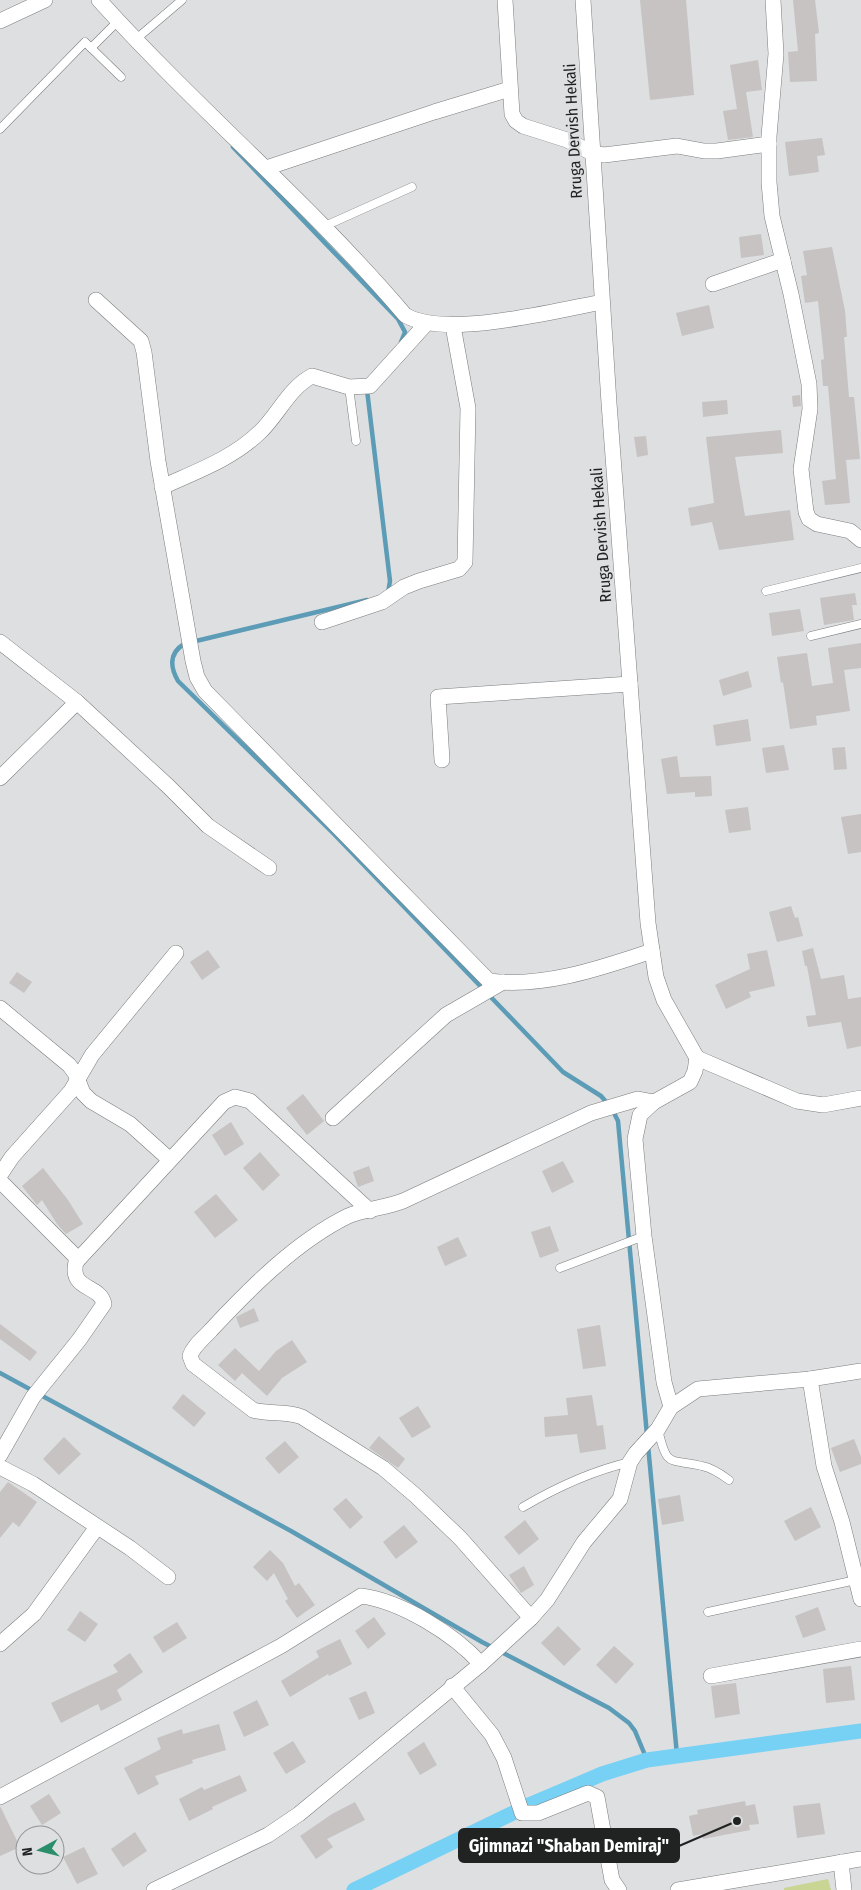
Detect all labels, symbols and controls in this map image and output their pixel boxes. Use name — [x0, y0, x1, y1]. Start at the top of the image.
street label: Rruga Dervish Hekali — [560, 63, 586, 199]
street label: Rruga Dervish Hekali — [587, 467, 615, 603]
north arrow — [15, 1825, 65, 1875]
callout: Gjimnazi "Shaban Demiraj" — [459, 1829, 679, 1862]
text: Gjimnazi "Shaban Demiraj" — [469, 1835, 669, 1857]
text: N — [19, 1846, 37, 1857]

